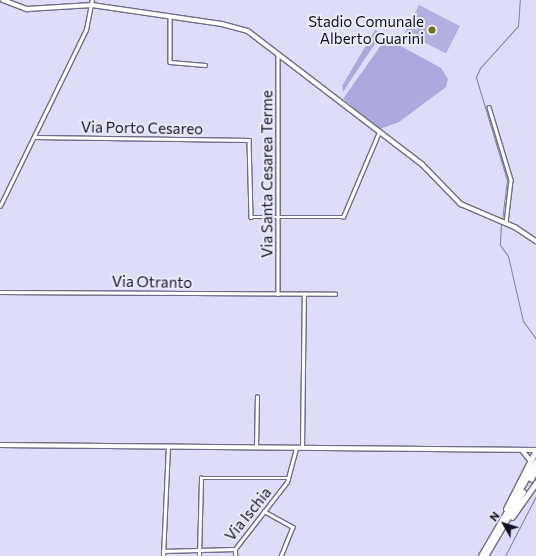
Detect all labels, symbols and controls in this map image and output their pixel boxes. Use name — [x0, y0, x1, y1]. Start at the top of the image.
place label: Stadio Comunale Alberto Guarini — [308, 12, 424, 47]
marker: Stadio Comunale Alberto Guarini — [427, 25, 437, 35]
street label: Via Santa Cesarea Terme — [258, 90, 276, 258]
street label: Via Porto Cesareo — [81, 118, 203, 138]
street label: Via Otranto — [112, 272, 192, 292]
street label: Via Ischia — [221, 484, 275, 544]
north arrow — [484, 504, 524, 544]
text: N — [487, 509, 502, 523]

